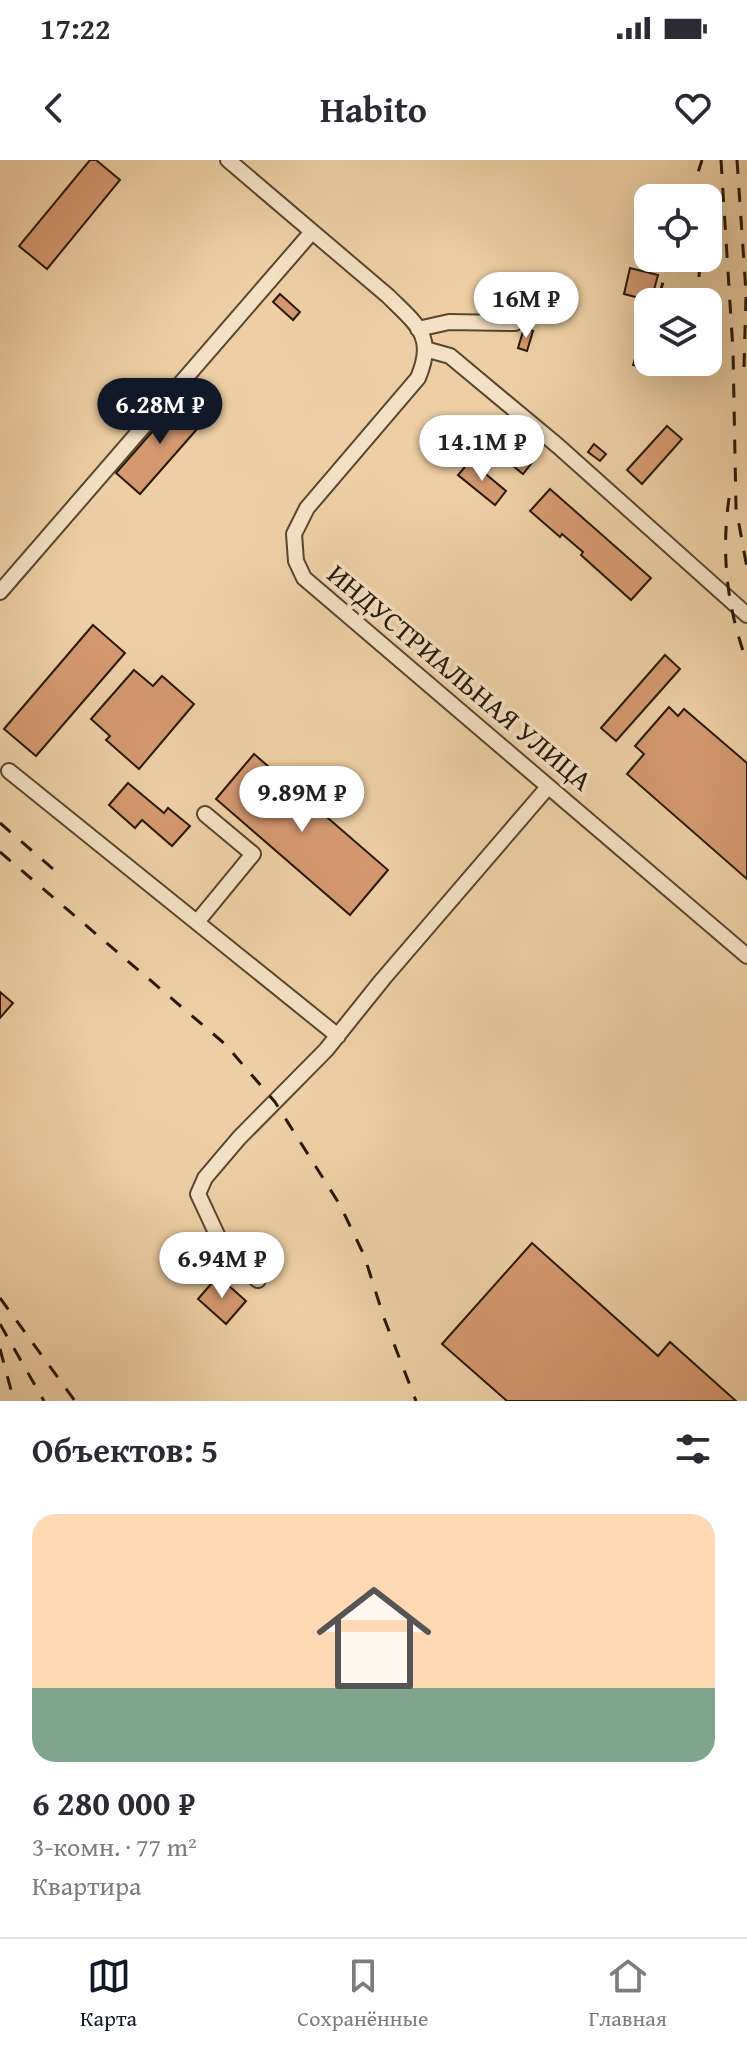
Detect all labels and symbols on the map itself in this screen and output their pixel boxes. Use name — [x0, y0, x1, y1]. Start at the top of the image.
pin: 16M ₽ — [470, 272, 582, 340]
pin: 6.28M ₽ — [86, 378, 234, 446]
pin: 14.1M ₽ — [408, 415, 556, 483]
street label: ИНДУСТРИАЛЬНАЯ УЛИЦА — [319, 553, 602, 800]
pin: 9.89M ₽ — [228, 766, 376, 834]
pin: 6.94M ₽ — [148, 1232, 296, 1300]

